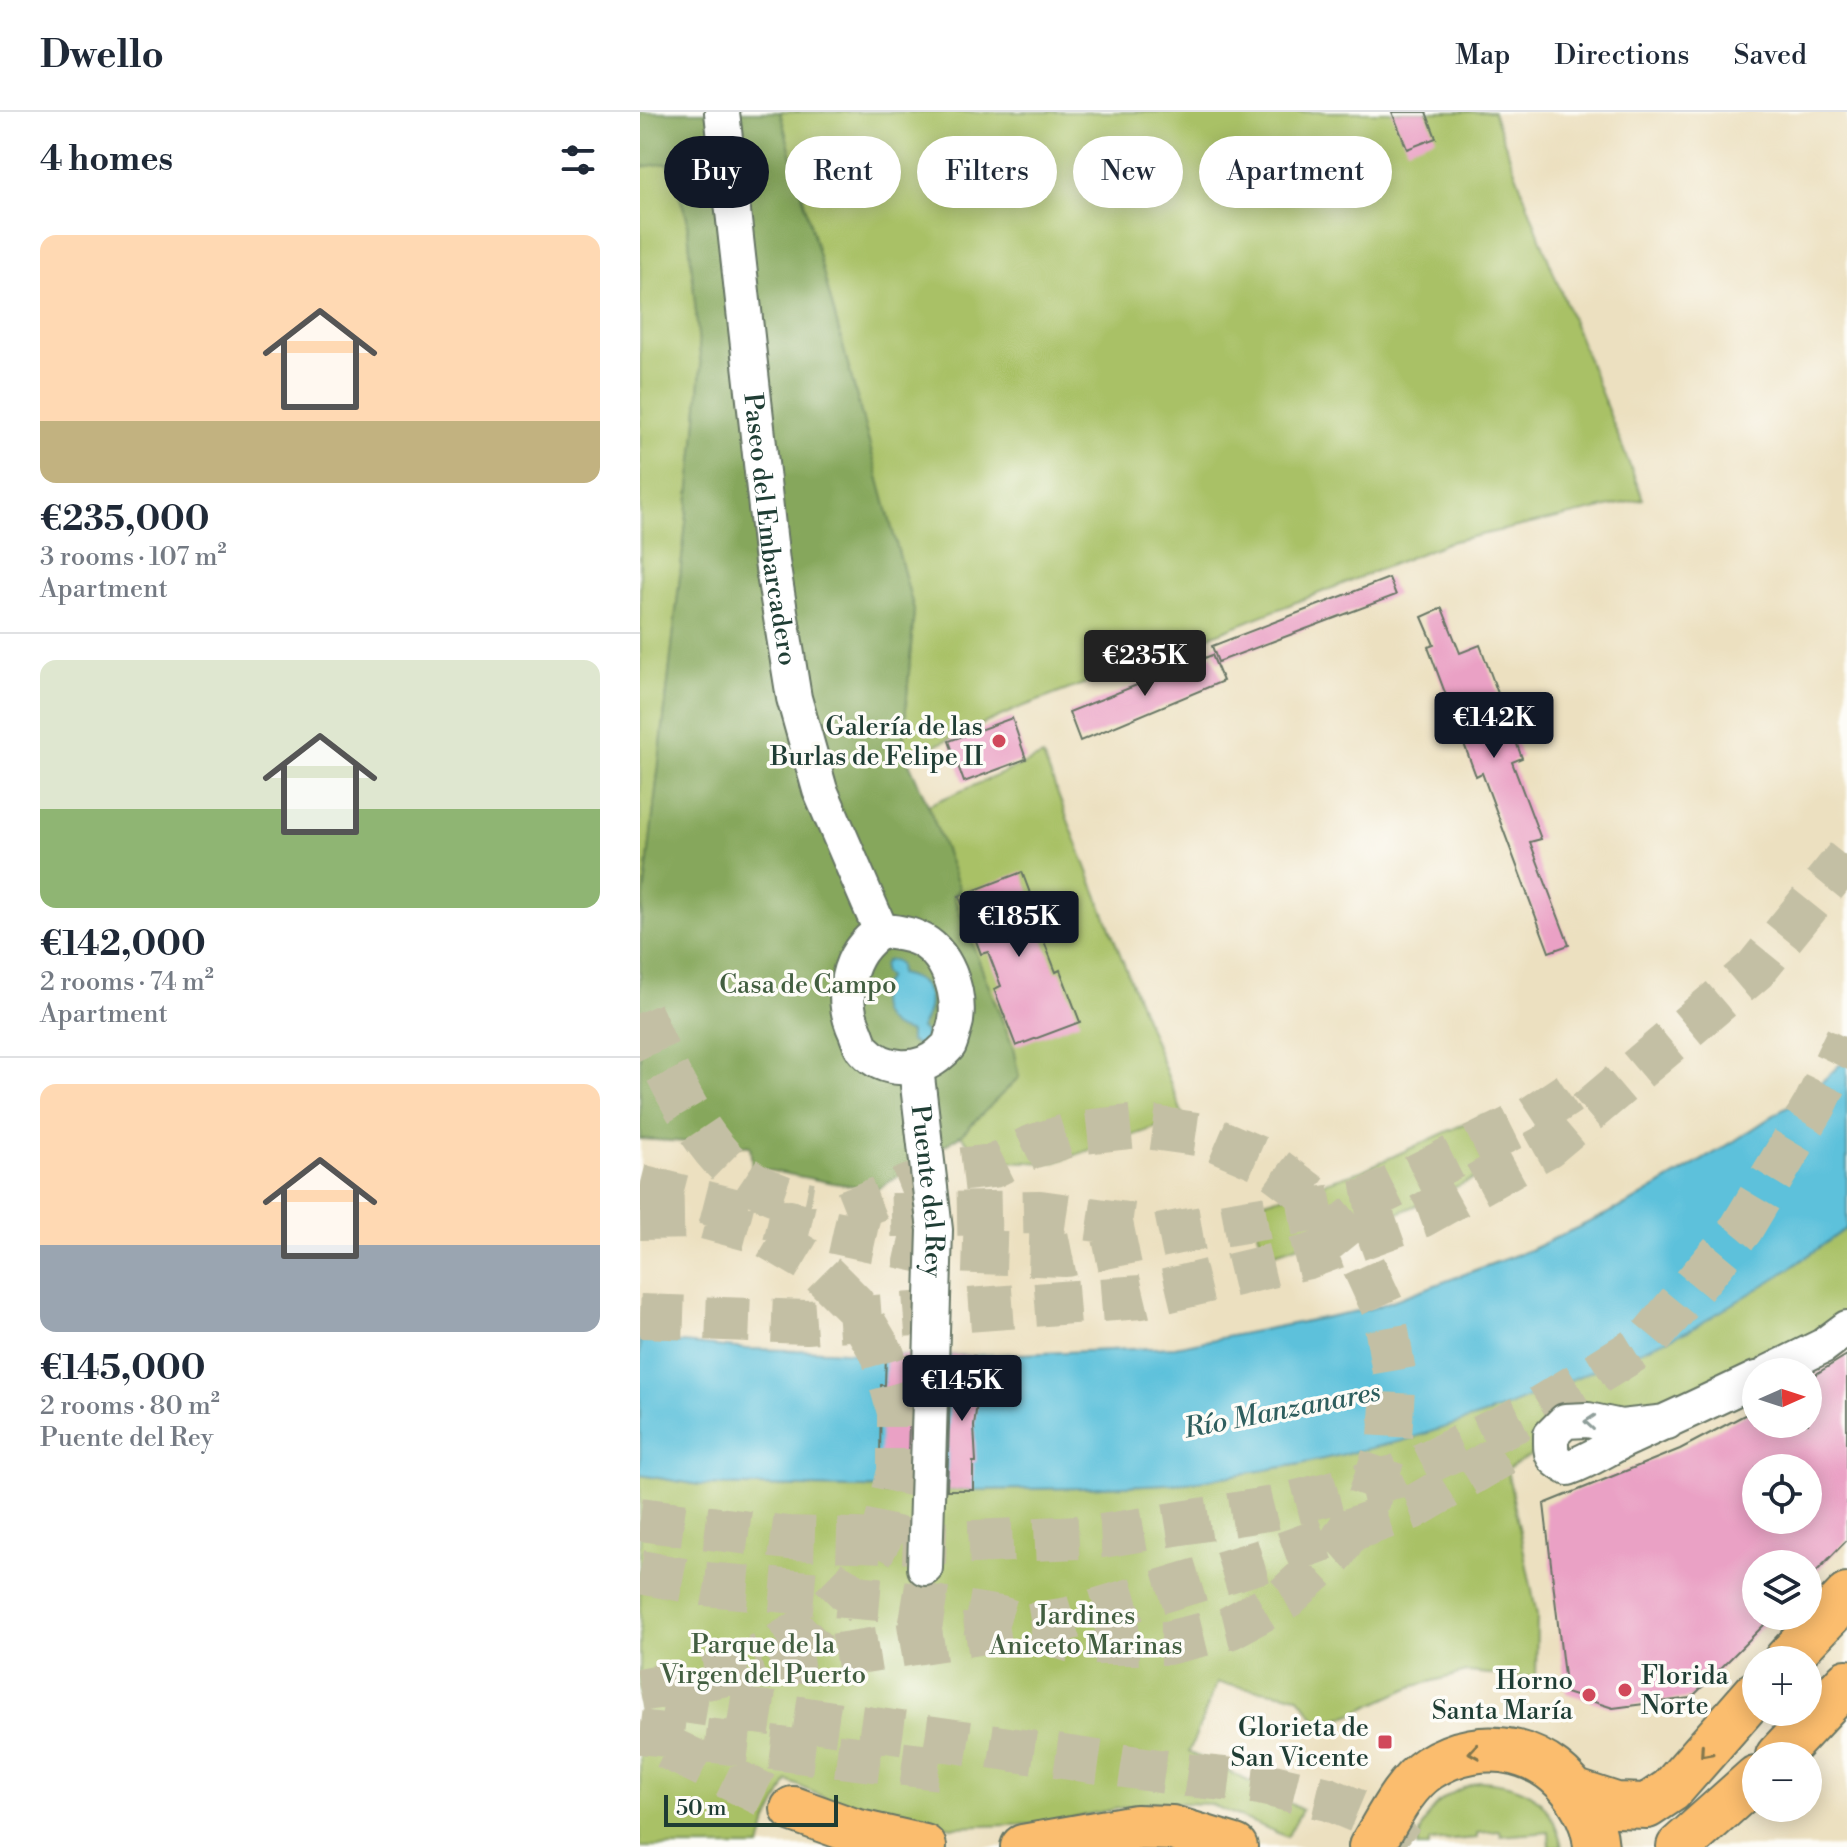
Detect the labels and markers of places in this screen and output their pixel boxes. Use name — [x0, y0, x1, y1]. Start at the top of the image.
pin: €235K — [1089, 630, 1201, 698]
pin: €142K — [1438, 692, 1550, 760]
place label: Galería de las Burlas de Felipe II — [769, 711, 983, 773]
marker: Galería de las Burlas de Felipe II — [990, 732, 1008, 750]
pin: €185K — [963, 891, 1075, 959]
pin: €145K — [906, 1355, 1018, 1423]
place label: Florida Norte — [1641, 1660, 1730, 1722]
place label: Horno Santa María — [1432, 1665, 1574, 1727]
marker: Florida Norte — [1616, 1681, 1634, 1699]
marker: Horno Santa María — [1580, 1686, 1598, 1704]
place label: Glorieta de San Vicente — [1230, 1712, 1369, 1774]
marker: Glorieta de San Vicente — [1376, 1733, 1394, 1751]

